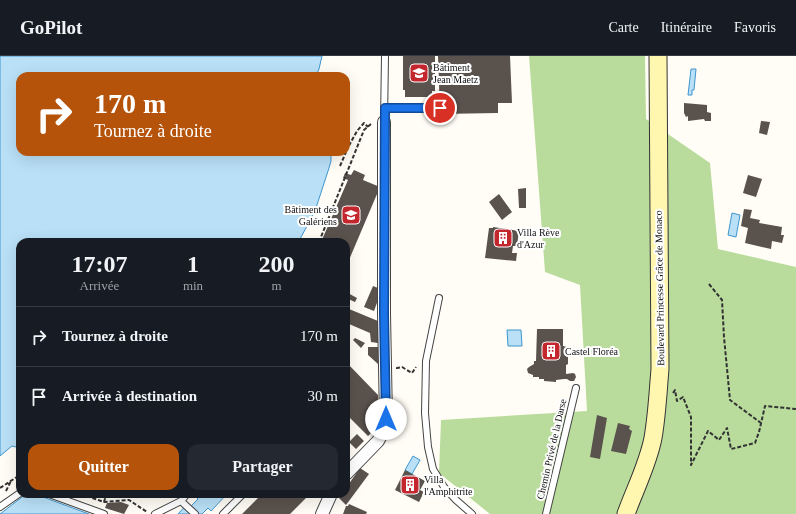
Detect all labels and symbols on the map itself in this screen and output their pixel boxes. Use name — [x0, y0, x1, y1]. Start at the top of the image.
school or university icon: Bâtiment Jean Maetz — [408, 62, 430, 84]
place label: Bâtiment Jean Maetz — [433, 62, 479, 85]
pin — [423, 91, 457, 125]
place label: Bâtiment des Galériens — [285, 204, 337, 227]
school or university icon: Bâtiment des Galériens — [340, 204, 362, 226]
street label: Boulevard Princesse Grâce de Monaco — [653, 210, 666, 366]
building icon: Villa Rève d'Azur — [492, 227, 514, 249]
place label: Villa Rève d'Azur — [517, 227, 560, 250]
building icon: Castel Floréa — [540, 340, 562, 362]
place label: Castel Floréa — [565, 346, 619, 357]
street label: Chemin Privé de la Darse — [535, 397, 569, 500]
position arrow — [365, 398, 407, 440]
building icon: Villa l'Amphitrite — [399, 474, 421, 496]
place label: Villa l'Amphitrite — [424, 474, 473, 497]

